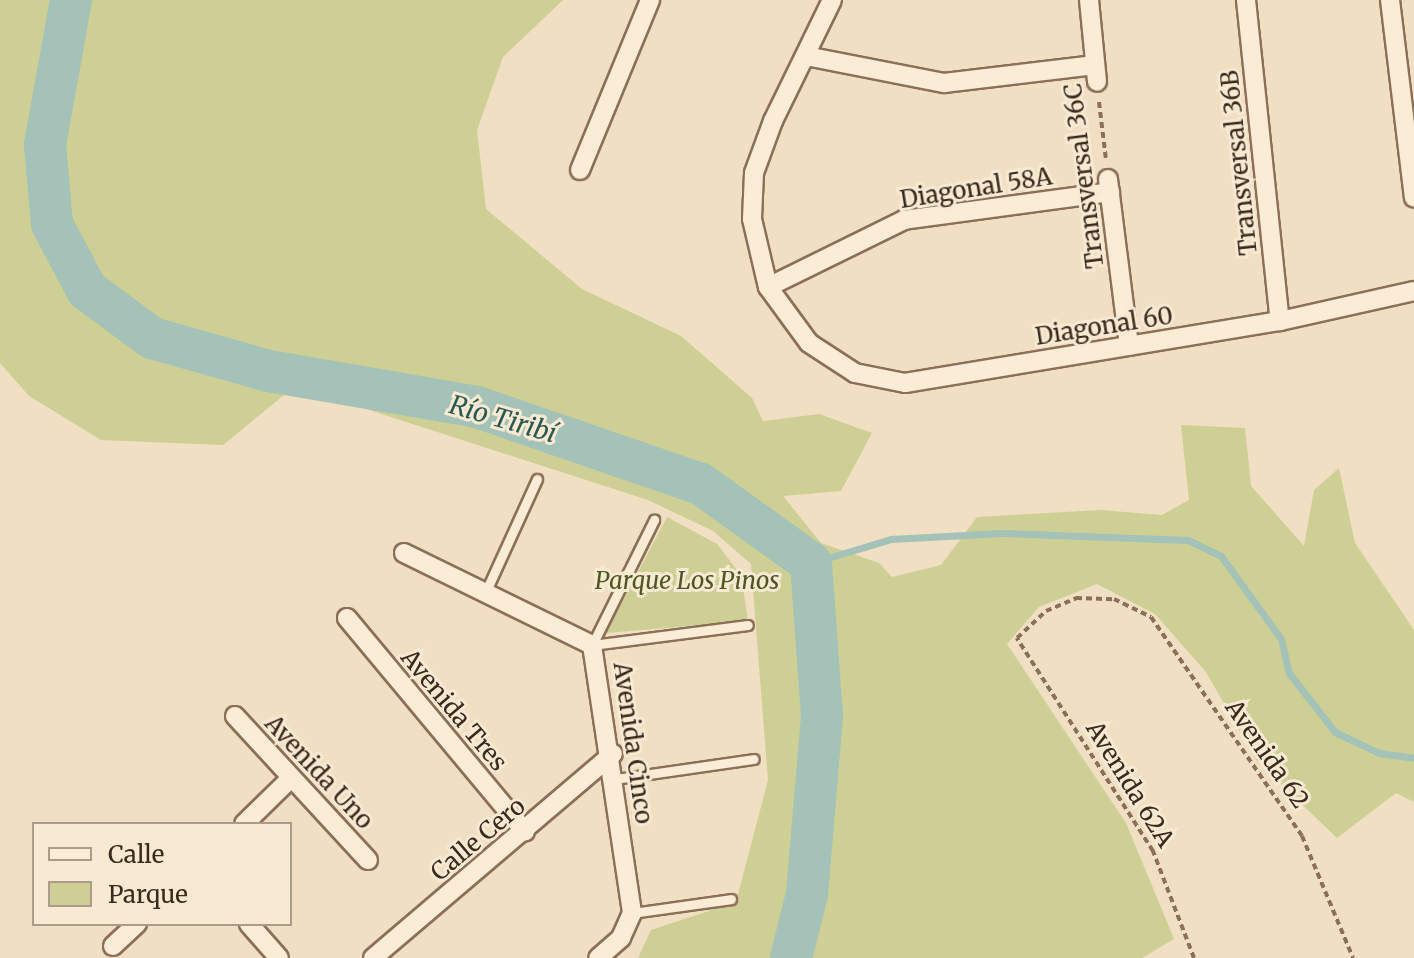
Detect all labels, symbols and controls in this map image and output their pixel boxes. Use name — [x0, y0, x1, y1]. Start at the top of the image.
street label: Transversal 36B — [1215, 69, 1263, 257]
street label: Transversal 36C — [1058, 82, 1110, 270]
street label: Diagonal 58A — [898, 162, 1054, 214]
street label: Diagonal 60 — [1033, 301, 1175, 351]
water label: Río Tiribí — [446, 389, 560, 449]
park label: Parque Los Pinos — [595, 567, 779, 595]
street label: Avenida Tres — [395, 644, 513, 776]
street label: Avenida Cinco — [607, 660, 659, 826]
street label: Avenida 62 — [1219, 694, 1315, 814]
street label: Avenida Uno — [259, 709, 379, 835]
street label: Avenida 62A — [1080, 716, 1180, 852]
street label: Calle Cero — [425, 791, 531, 887]
legend — [32, 822, 292, 926]
text: Calle — [108, 839, 164, 870]
text: Parque — [108, 879, 188, 910]

